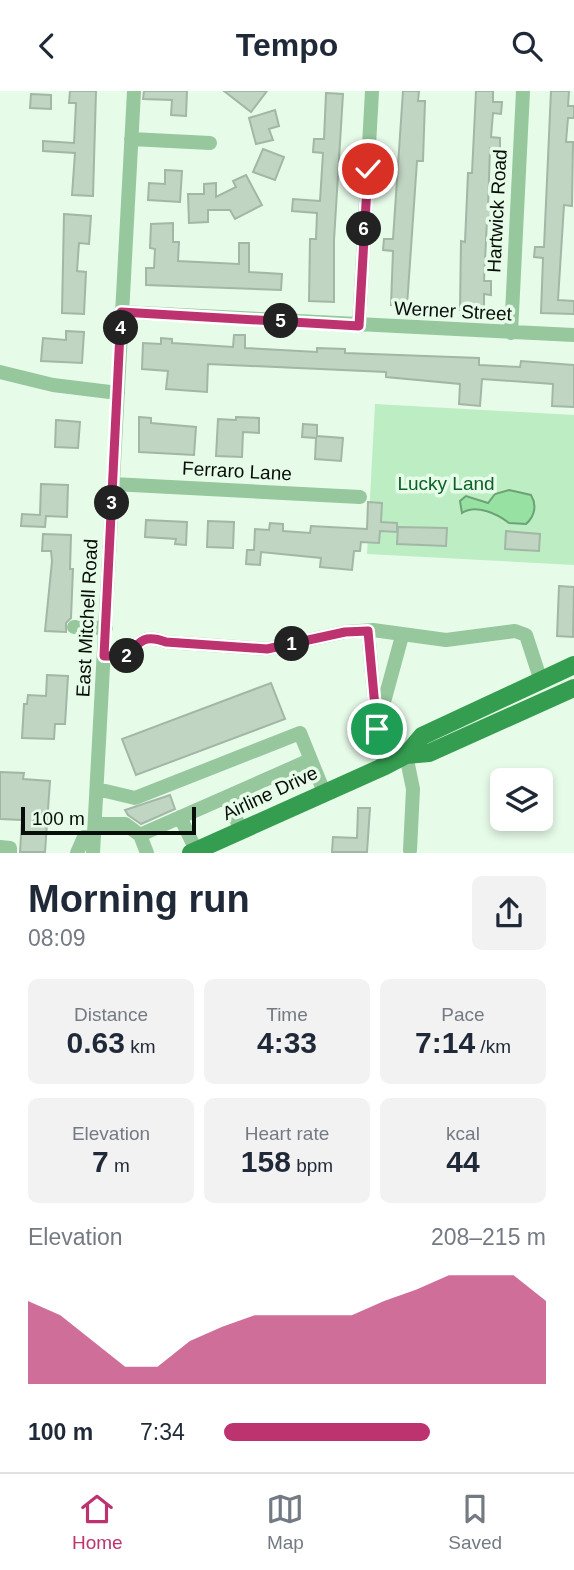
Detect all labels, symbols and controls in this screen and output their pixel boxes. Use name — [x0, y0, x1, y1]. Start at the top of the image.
icon: back — [28, 27, 66, 65]
text: Tempo — [236, 27, 338, 63]
icon: search — [508, 27, 546, 65]
pin — [338, 139, 398, 199]
street label: Hartwick Road — [483, 149, 511, 273]
icon: check — [349, 150, 387, 188]
pin: 6 — [346, 211, 382, 247]
text: 6 — [358, 218, 369, 239]
street label: Werner Street — [394, 297, 513, 325]
pin: 5 — [264, 303, 298, 338]
pin: 4 — [104, 310, 138, 345]
text: 5 — [275, 310, 286, 331]
text: 4 — [115, 317, 126, 338]
street label: Ferraro Lane — [182, 458, 292, 484]
park label: Lucky Land — [397, 473, 495, 494]
pin: 3 — [94, 485, 130, 521]
text: 3 — [106, 492, 117, 513]
street label: East Mitchell Road — [72, 538, 102, 698]
pin: 1 — [274, 627, 310, 661]
text: 1 — [286, 633, 297, 654]
pin: 2 — [110, 639, 144, 673]
text: 2 — [121, 645, 132, 666]
pin — [347, 699, 407, 759]
icon: arrive — [358, 710, 396, 748]
street label: Airline Drive — [219, 762, 321, 824]
map controls — [490, 768, 553, 831]
button: layers — [490, 768, 553, 831]
scale bar — [21, 803, 196, 835]
text: 100 m — [32, 808, 85, 829]
button: share — [472, 876, 546, 950]
text: Morning run — [28, 878, 250, 920]
text: 08:09 — [28, 925, 86, 951]
text: Distance — [74, 1004, 148, 1025]
text: Time — [266, 1004, 308, 1025]
text: Pace — [441, 1004, 485, 1025]
text: 0.63 — [67, 1026, 125, 1059]
text: 4:33 — [257, 1026, 317, 1059]
text: 7:14 — [415, 1026, 475, 1059]
text: km — [125, 1036, 156, 1057]
text: /km — [475, 1036, 511, 1057]
text: Elevation — [72, 1123, 150, 1144]
text: Heart rate — [245, 1123, 329, 1144]
text: kcal — [446, 1123, 480, 1144]
text: 7 — [92, 1145, 109, 1178]
text: 158 — [241, 1145, 291, 1178]
text: 44 — [446, 1145, 480, 1178]
text: m — [109, 1155, 130, 1176]
text: bpm — [291, 1155, 333, 1176]
text: Elevation — [28, 1224, 123, 1250]
text: 208–215 m — [431, 1224, 546, 1250]
text: 100 m — [28, 1419, 93, 1445]
text: 7:34 — [140, 1419, 185, 1445]
tab: Home — [72, 1490, 123, 1554]
tab: Map — [266, 1490, 304, 1554]
tab: Saved — [448, 1490, 502, 1554]

